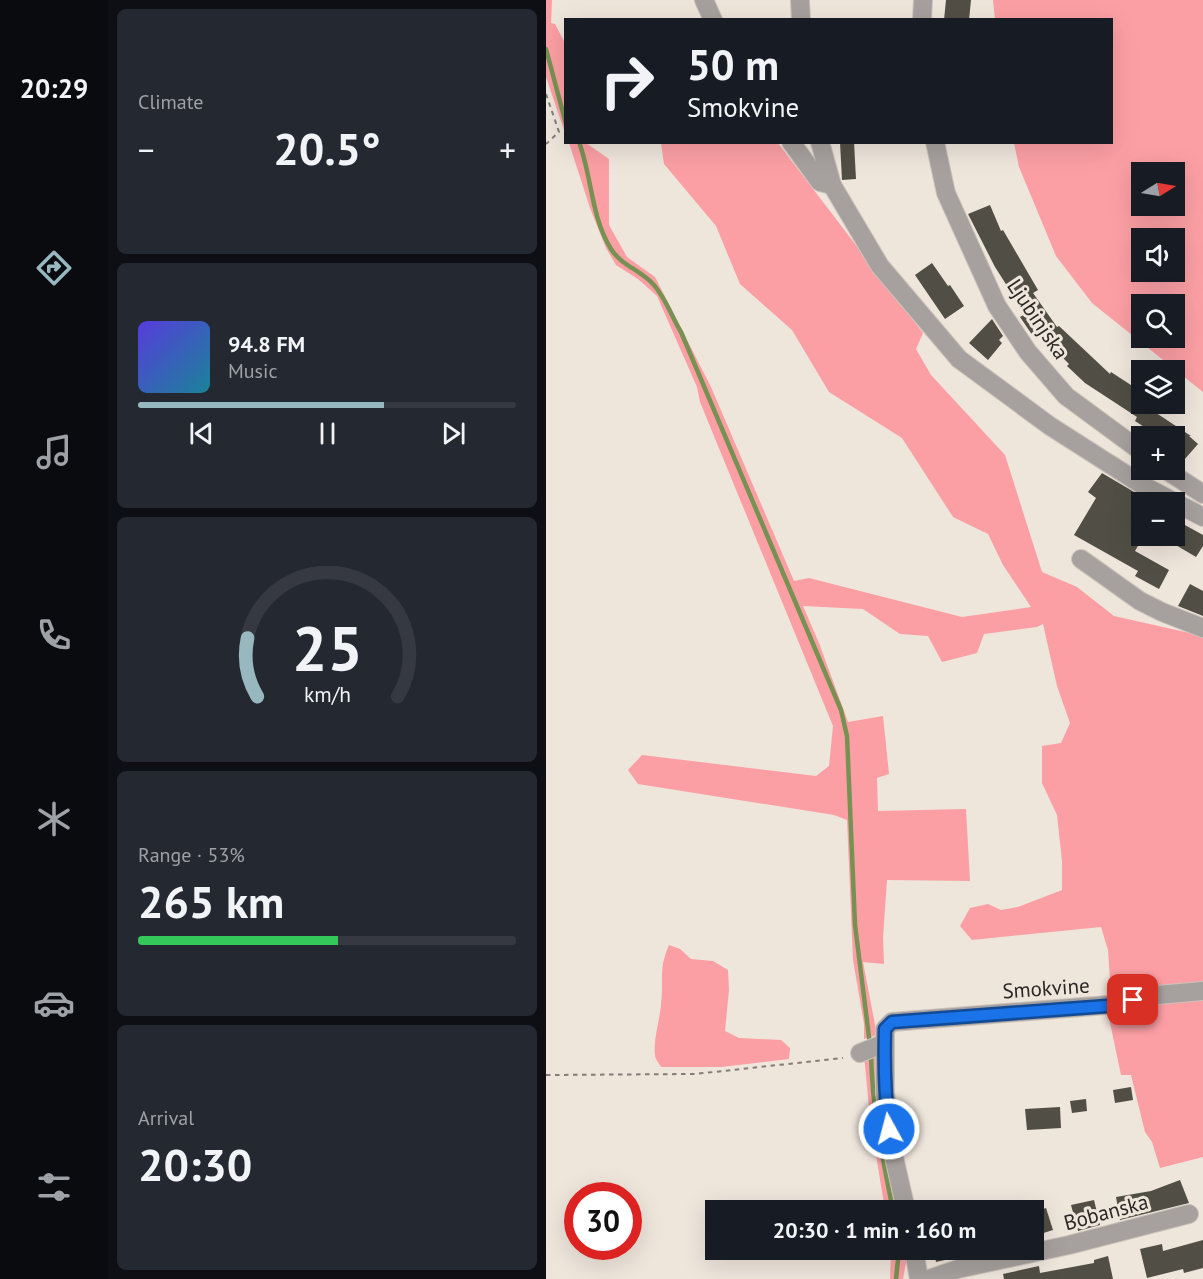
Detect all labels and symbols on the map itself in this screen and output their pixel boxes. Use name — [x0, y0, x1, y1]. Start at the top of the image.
north arrow — [1131, 162, 1185, 216]
street label: Ljubinjska — [1001, 274, 1075, 364]
street label: Smokvine — [1002, 971, 1090, 1005]
pin — [1107, 974, 1158, 1025]
position arrow — [857, 1097, 921, 1161]
speed limit sign: 30 — [564, 1182, 642, 1260]
street label: Bobanska — [1061, 1188, 1151, 1236]

